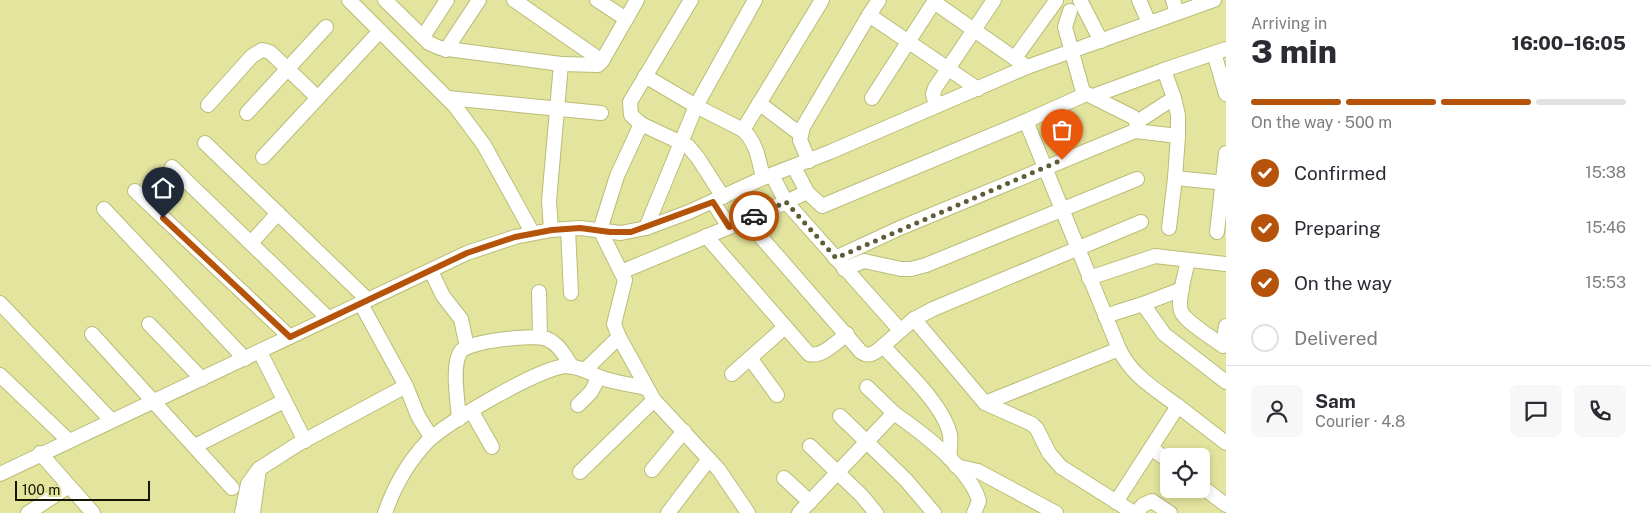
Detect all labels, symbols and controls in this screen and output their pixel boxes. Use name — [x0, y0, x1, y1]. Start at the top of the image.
text: Arriving in — [1251, 14, 1327, 33]
text: 16:00–16:05 — [1512, 32, 1626, 54]
text: 3 min — [1251, 33, 1337, 70]
pin — [1041, 109, 1083, 160]
text: On the way · 500 m — [1251, 113, 1392, 132]
icon: bag — [1048, 116, 1076, 144]
icon: check — [1251, 159, 1279, 187]
text: Confirmed — [1294, 162, 1387, 184]
text: 15:38 — [1585, 163, 1626, 182]
pin — [142, 167, 184, 218]
icon: home — [149, 174, 177, 202]
courier — [729, 191, 779, 241]
icon: car — [740, 202, 768, 230]
icon: check — [1251, 214, 1279, 242]
text: Preparing — [1294, 217, 1381, 239]
text: 15:46 — [1586, 218, 1626, 237]
icon: check — [1251, 269, 1279, 297]
text: On the way — [1294, 272, 1392, 294]
text: 15:53 — [1585, 273, 1626, 292]
text: Delivered — [1294, 327, 1378, 349]
button: person — [1251, 385, 1303, 437]
button: chat — [1510, 385, 1562, 437]
button: phone — [1574, 385, 1626, 437]
text: Sam — [1315, 390, 1356, 412]
text: Courier · 4.8 — [1315, 412, 1405, 431]
map controls — [1160, 448, 1210, 498]
button: locate — [1160, 448, 1210, 498]
scale bar — [15, 478, 150, 501]
text: 100 m — [22, 482, 60, 498]

